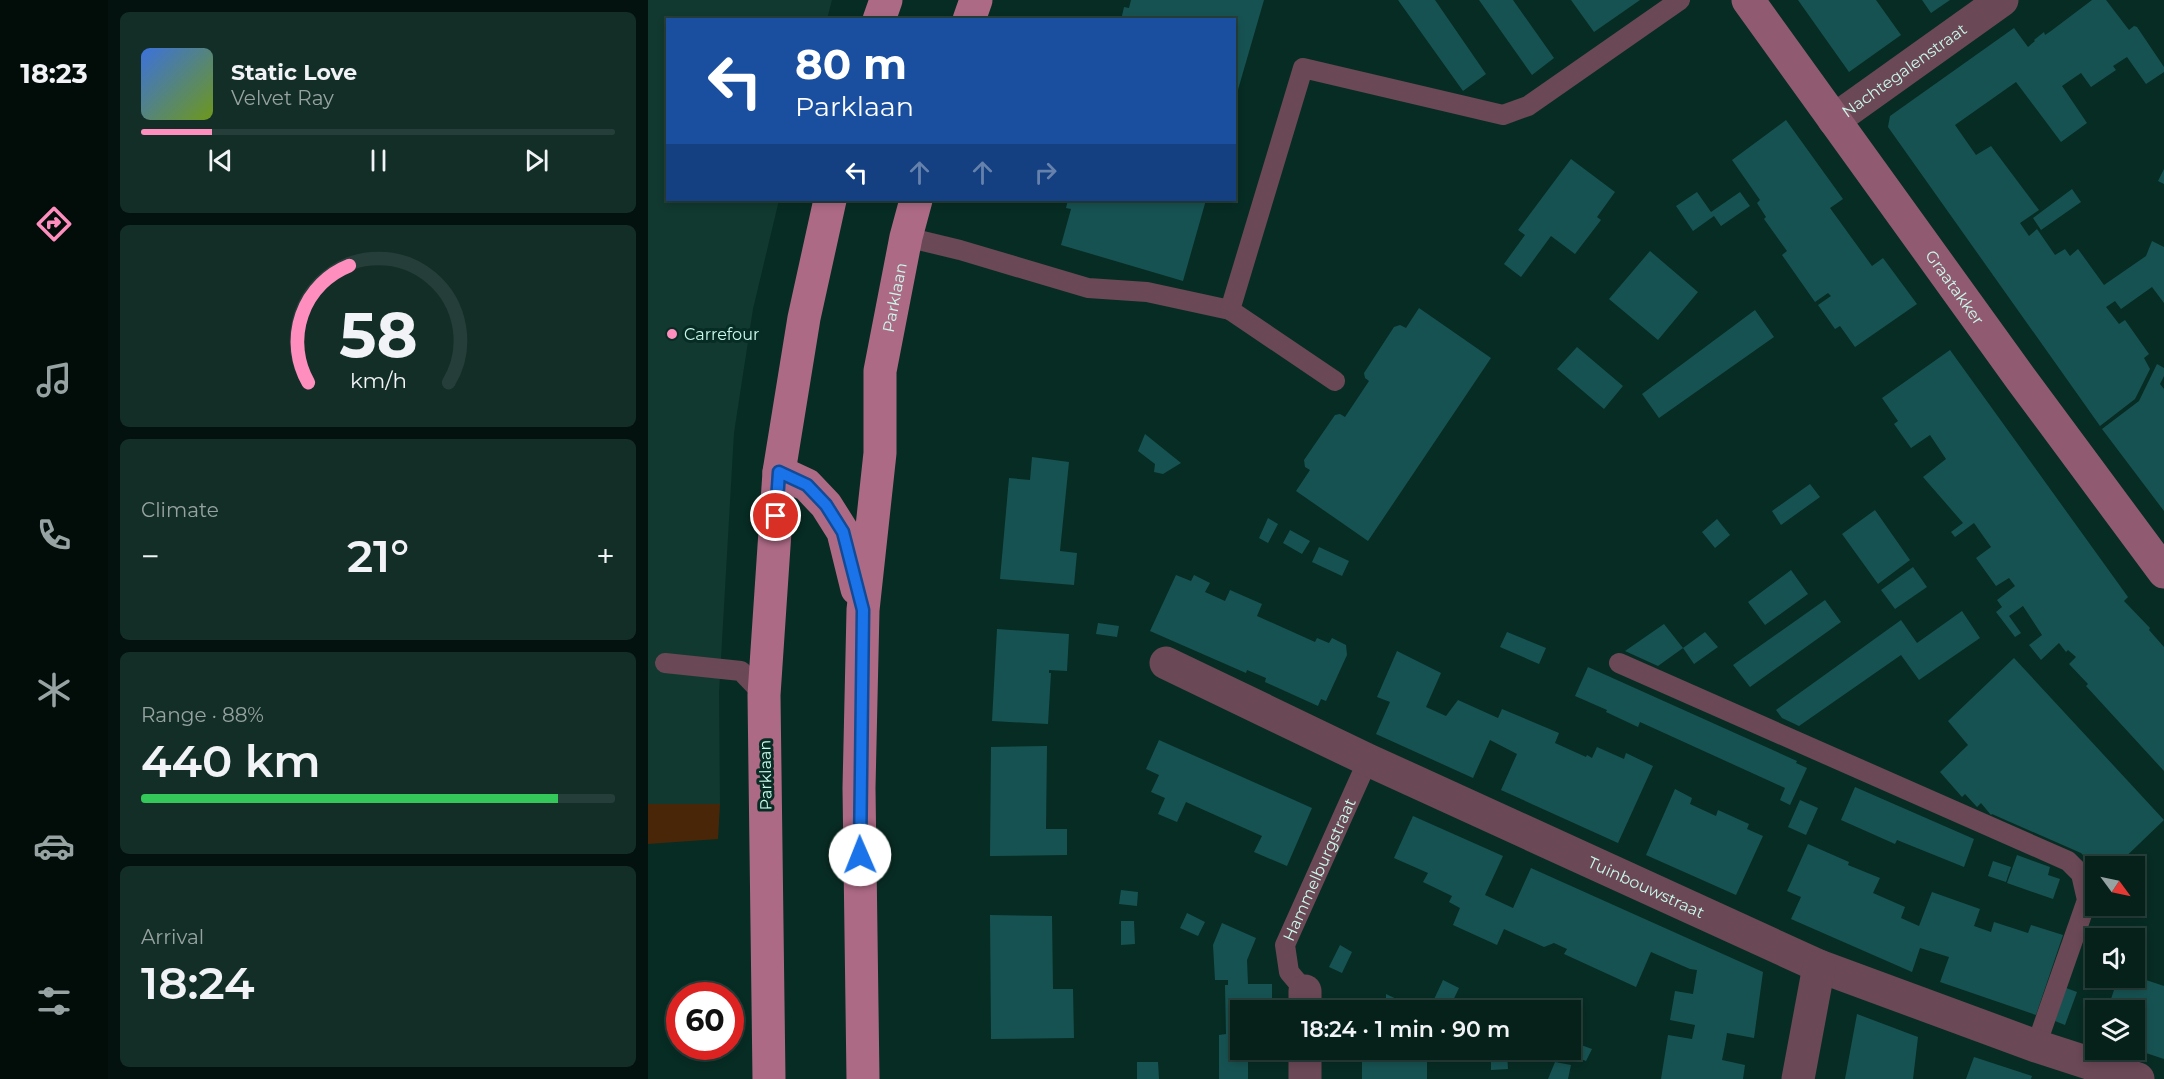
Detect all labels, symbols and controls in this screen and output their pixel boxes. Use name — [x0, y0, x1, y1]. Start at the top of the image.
street label: Nachtegalenstraat — [1838, 19, 1971, 121]
text: 80 m — [795, 38, 907, 90]
icon: left — [696, 42, 774, 120]
text: 18:23 — [20, 57, 88, 90]
text: Static Love — [231, 59, 357, 86]
text: Velvet Ray — [231, 86, 334, 110]
text: Parklaan — [795, 90, 914, 123]
icon: previous — [204, 144, 237, 177]
icon: pause — [362, 144, 395, 177]
icon: next — [520, 144, 553, 177]
icon: left — [840, 156, 873, 189]
icon: ahead — [903, 156, 936, 189]
icon: ahead — [966, 156, 999, 189]
icon: right — [1029, 156, 1062, 189]
icon: directions — [33, 203, 75, 245]
street label: Graatakker — [1921, 246, 1988, 329]
street label: Parklaan — [879, 261, 911, 334]
text: 58 — [339, 297, 417, 373]
place label: Carrefour — [684, 325, 759, 344]
marker: Carrefour — [665, 327, 679, 341]
icon: music — [33, 359, 75, 401]
text: km/h — [349, 368, 407, 394]
pin — [750, 490, 801, 541]
text: Climate — [141, 498, 219, 522]
icon: arrive — [759, 499, 792, 532]
icon: phone — [33, 514, 75, 556]
text: 21° — [347, 528, 409, 583]
text: − — [141, 536, 160, 576]
text: + — [596, 536, 615, 576]
icon: climate — [33, 669, 75, 711]
text: Range · 88% — [141, 703, 264, 727]
text: 440 km — [141, 733, 321, 788]
street label: Parklaan — [755, 740, 776, 810]
street label: Hammelburgstraat — [1279, 795, 1360, 944]
position arrow — [828, 823, 892, 887]
icon: car — [33, 825, 75, 867]
street label: Tuinbouwstraat — [1585, 853, 1708, 923]
north arrow — [2085, 856, 2145, 916]
map controls — [2085, 856, 2145, 1060]
text: Arrival — [141, 925, 204, 949]
button: sound — [2085, 928, 2145, 988]
text: 18:24 — [141, 955, 255, 1010]
icon: filters — [33, 980, 75, 1022]
speed limit sign: 60 — [666, 982, 744, 1060]
button: layers — [2085, 1000, 2145, 1060]
text: 18:24 · 1 min · 90 m — [1301, 1016, 1510, 1043]

